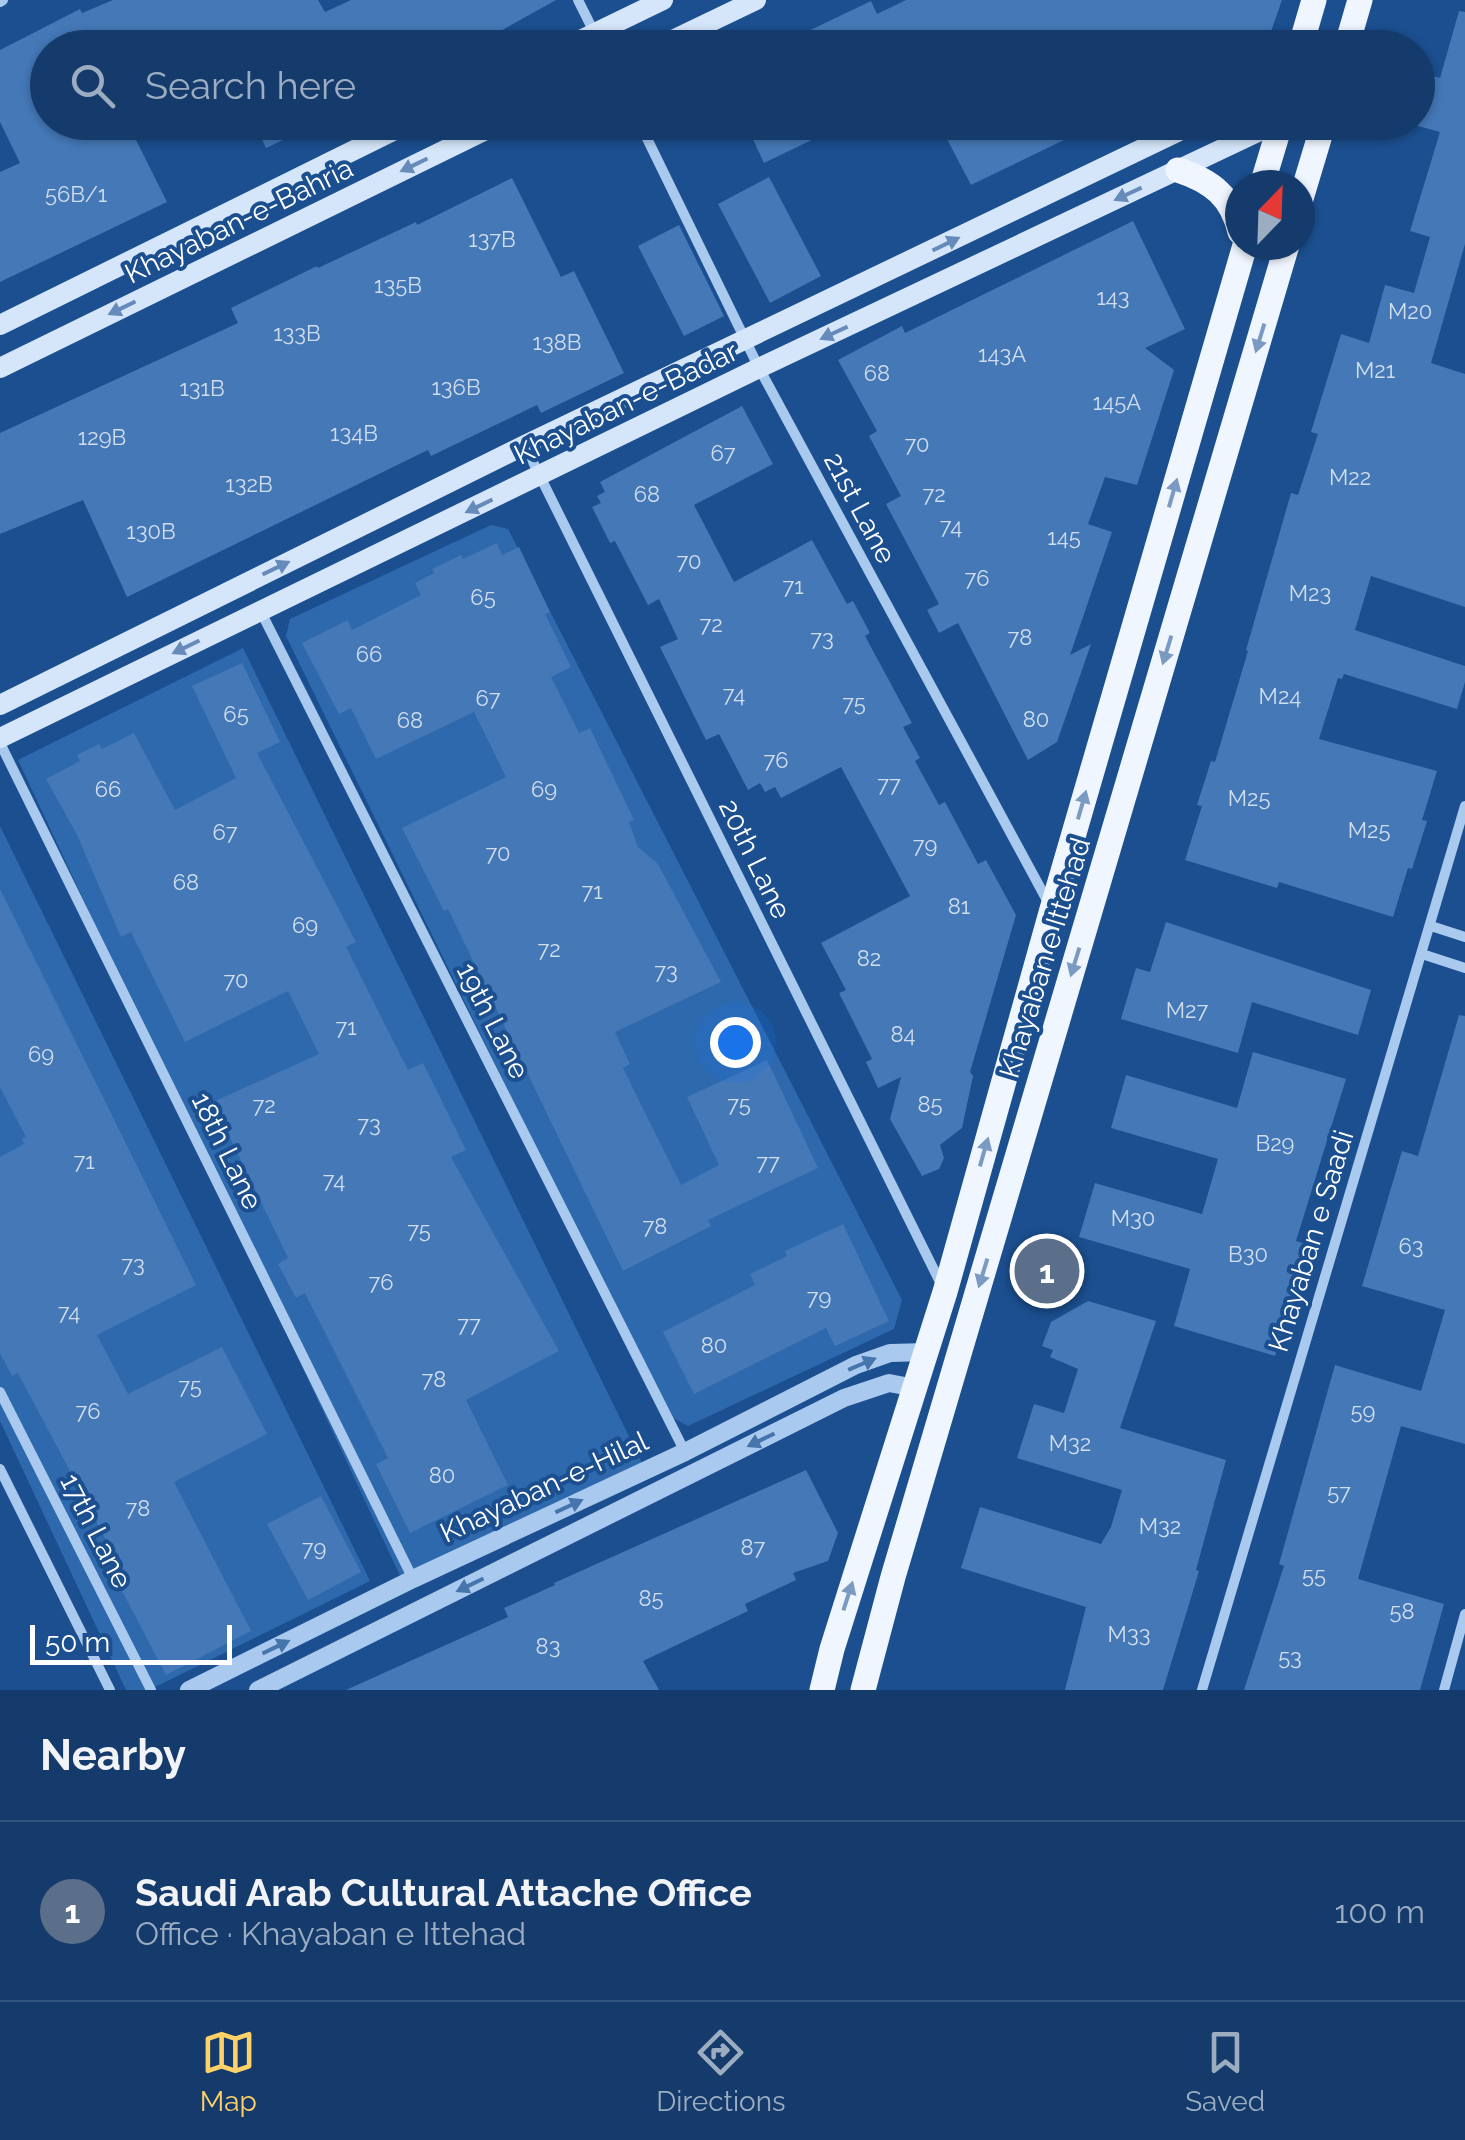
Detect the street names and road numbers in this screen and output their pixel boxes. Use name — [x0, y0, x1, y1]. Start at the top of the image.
street label: Khayaban-e-Bahria — [120, 151, 358, 291]
street label: Khayaban-e-Badar — [509, 334, 743, 471]
street label: 21st Lane — [817, 447, 903, 569]
street label: 20th Lane — [712, 794, 798, 924]
street label: Khayaban e Ittehad — [993, 834, 1097, 1082]
street label: 19th Lane — [450, 958, 536, 1084]
street label: 18th Lane — [185, 1087, 269, 1215]
street label: Khayaban e Saadi — [1262, 1126, 1360, 1356]
street label: Khayaban-e-Hilal — [435, 1424, 653, 1550]
street label: 17th Lane — [53, 1468, 139, 1594]

